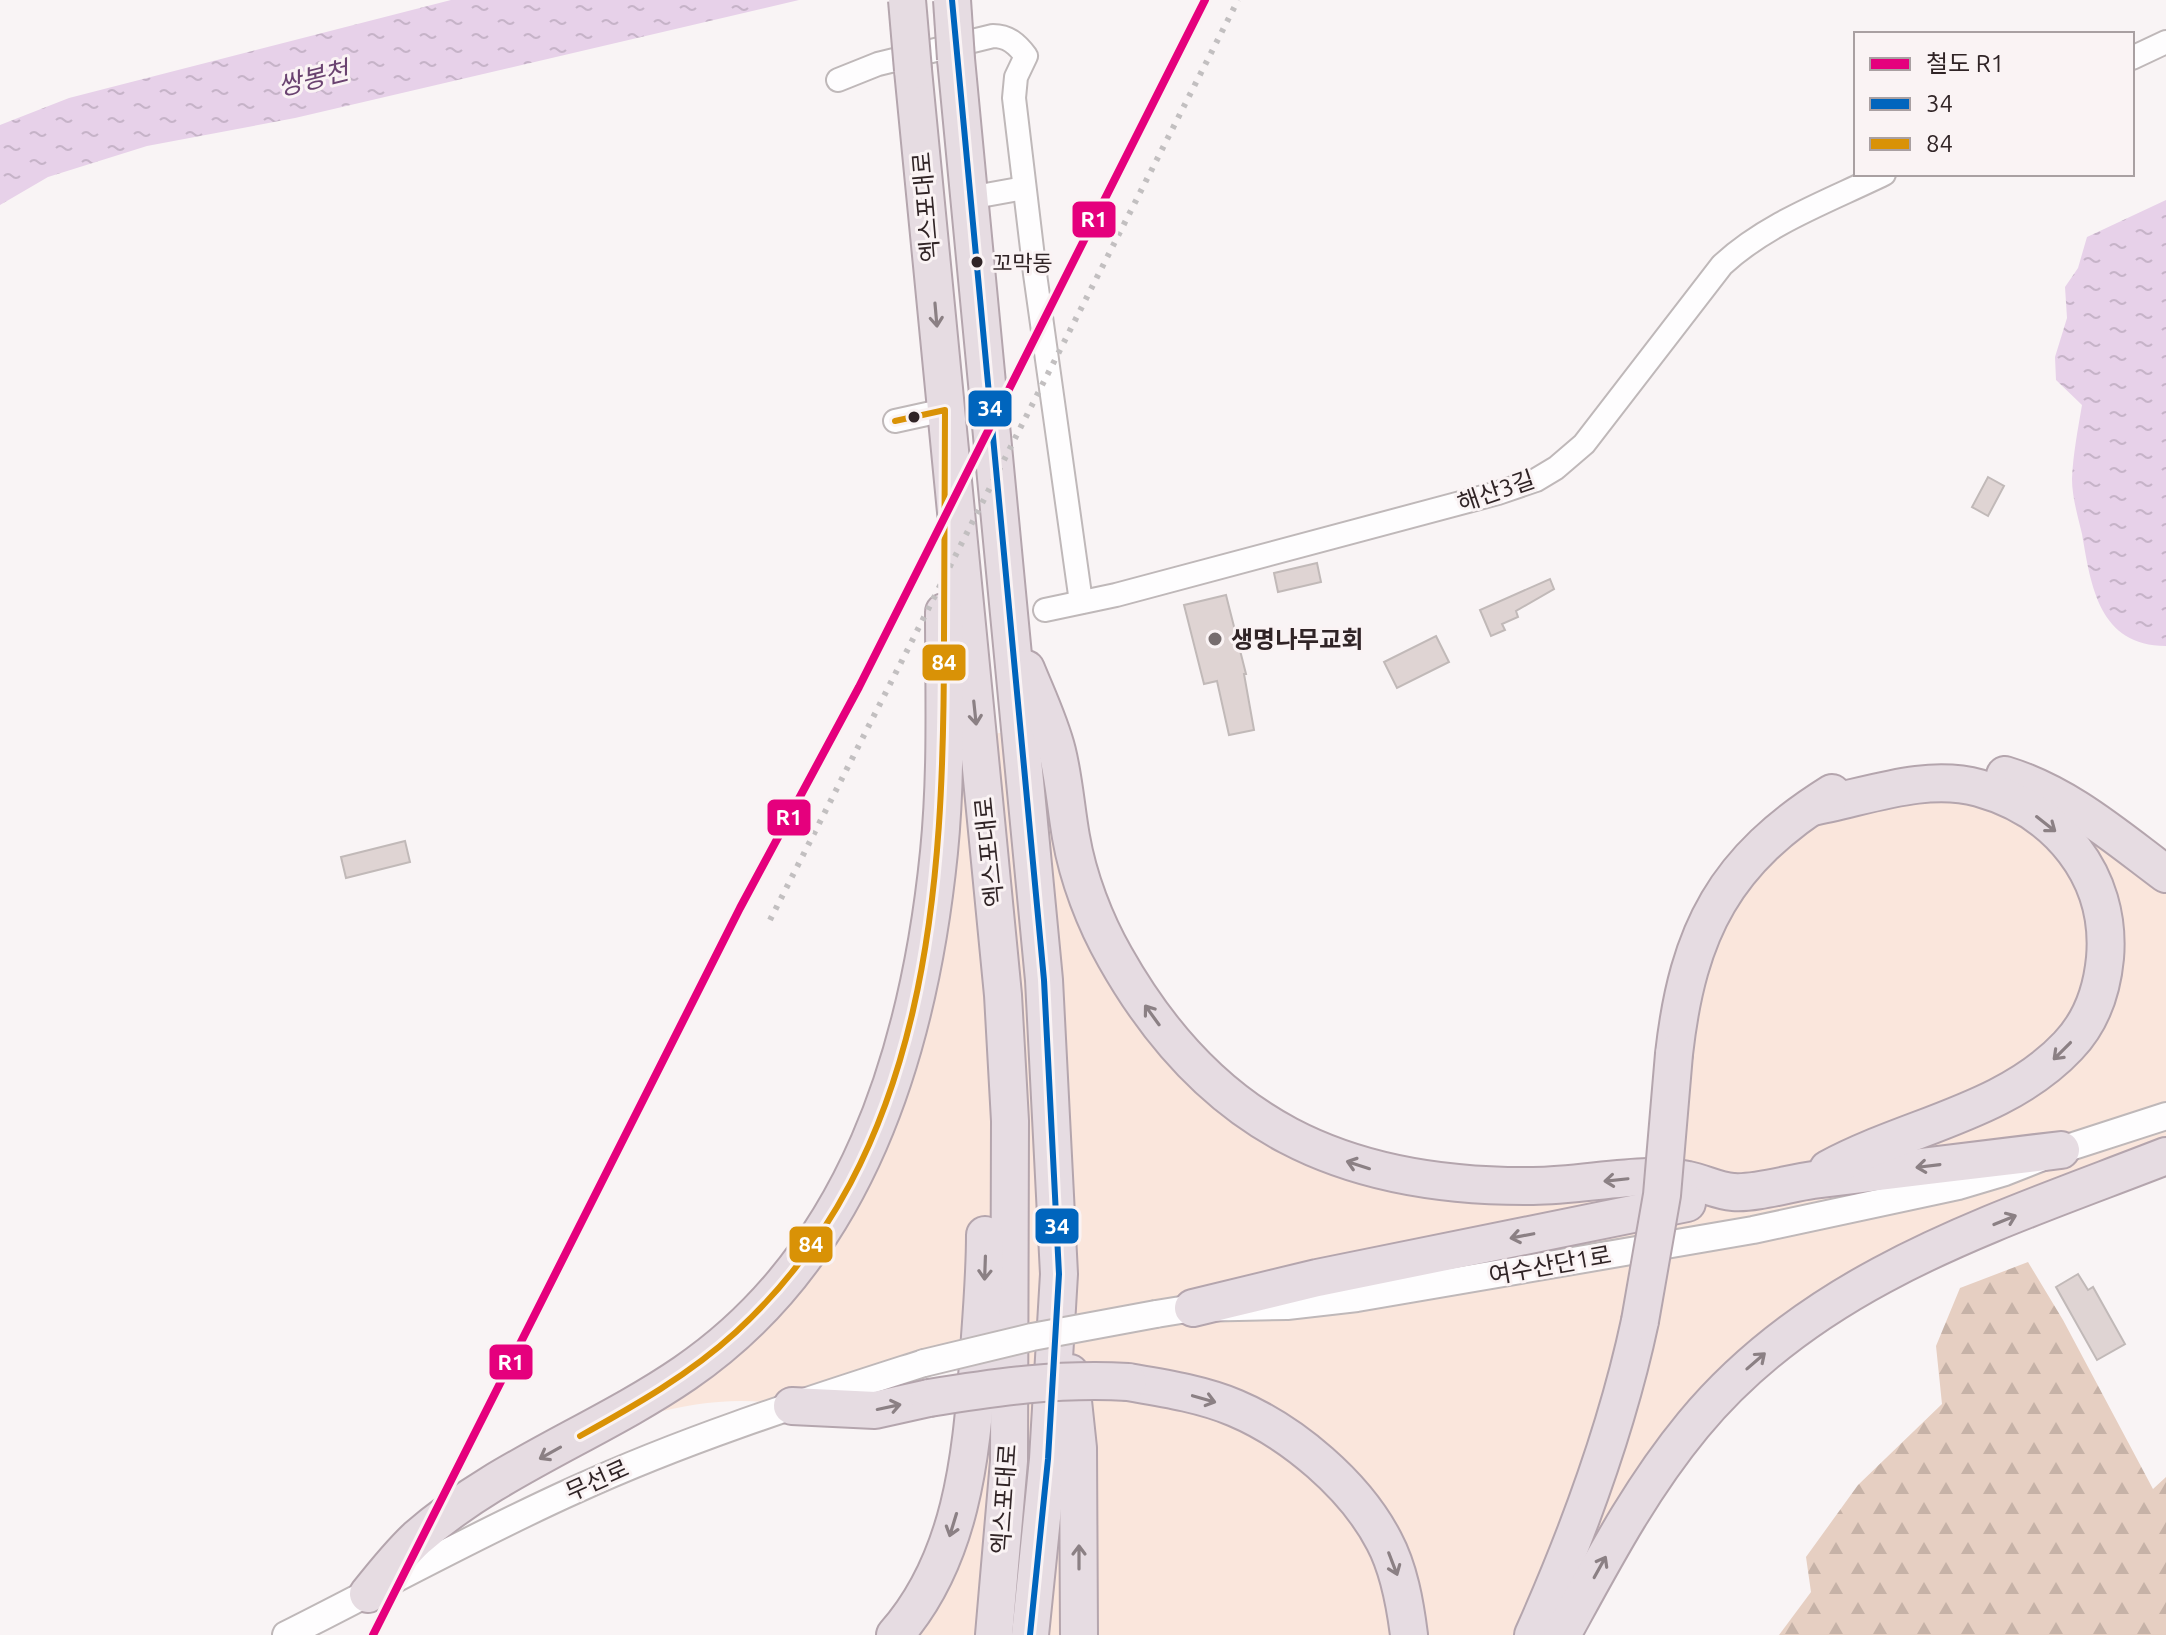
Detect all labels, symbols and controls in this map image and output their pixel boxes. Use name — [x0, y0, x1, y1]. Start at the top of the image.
legend — [1854, 32, 2134, 176]
text: 철도 R1 — [1926, 50, 2004, 77]
water label: 쌍봉천 — [275, 55, 354, 101]
text: 34 — [1926, 90, 1953, 117]
text: 84 — [1926, 130, 1953, 157]
street label: 엑스포대로 — [908, 151, 944, 263]
line badge: R1 — [1071, 200, 1117, 239]
text: R1 — [1081, 206, 1107, 231]
place label: 꼬막동 — [992, 250, 1053, 275]
marker: 꼬막동 — [969, 254, 985, 270]
one-way arrow — [929, 301, 944, 328]
line badge: 34 — [967, 389, 1013, 428]
text: 34 — [978, 395, 1002, 420]
unlabelled marker — [906, 409, 922, 425]
street label: 해산3길 — [1454, 465, 1538, 517]
place label: 생명나무교회 — [1231, 626, 1363, 653]
marker: 생명나무교회 — [1206, 630, 1224, 648]
line badge: 84 — [921, 643, 967, 682]
text: 84 — [932, 649, 956, 674]
one-way arrow — [968, 700, 983, 726]
street label: 엑스포대로 — [970, 796, 1008, 908]
line badge: R1 — [766, 798, 812, 837]
text: R1 — [776, 804, 802, 829]
one-way arrow — [2035, 815, 2056, 832]
one-way arrow — [1144, 1005, 1161, 1026]
one-way arrow — [2052, 1042, 2072, 1061]
one-way arrow — [1346, 1157, 1371, 1171]
one-way arrow — [1915, 1159, 1942, 1174]
one-way arrow — [1603, 1172, 1630, 1187]
line badge: 34 — [1034, 1207, 1080, 1245]
one-way arrow — [1992, 1211, 2017, 1226]
text: 34 — [1045, 1213, 1069, 1238]
line badge: 84 — [788, 1225, 834, 1264]
one-way arrow — [1509, 1229, 1535, 1244]
text: 84 — [799, 1231, 823, 1256]
street label: 여수산단1로 — [1487, 1241, 1613, 1289]
one-way arrow — [977, 1254, 992, 1281]
line badge: R1 — [488, 1343, 534, 1381]
text: R1 — [498, 1349, 524, 1374]
one-way arrow — [1745, 1352, 1765, 1370]
one-way arrow — [1191, 1392, 1216, 1407]
one-way arrow — [875, 1399, 901, 1414]
street label: 엑스포대로 — [987, 1443, 1021, 1555]
one-way arrow — [539, 1445, 562, 1461]
street label: 무선로 — [561, 1454, 633, 1506]
one-way arrow — [945, 1511, 960, 1537]
one-way arrow — [1071, 1544, 1087, 1571]
one-way arrow — [1387, 1551, 1401, 1576]
one-way arrow — [1592, 1556, 1608, 1579]

